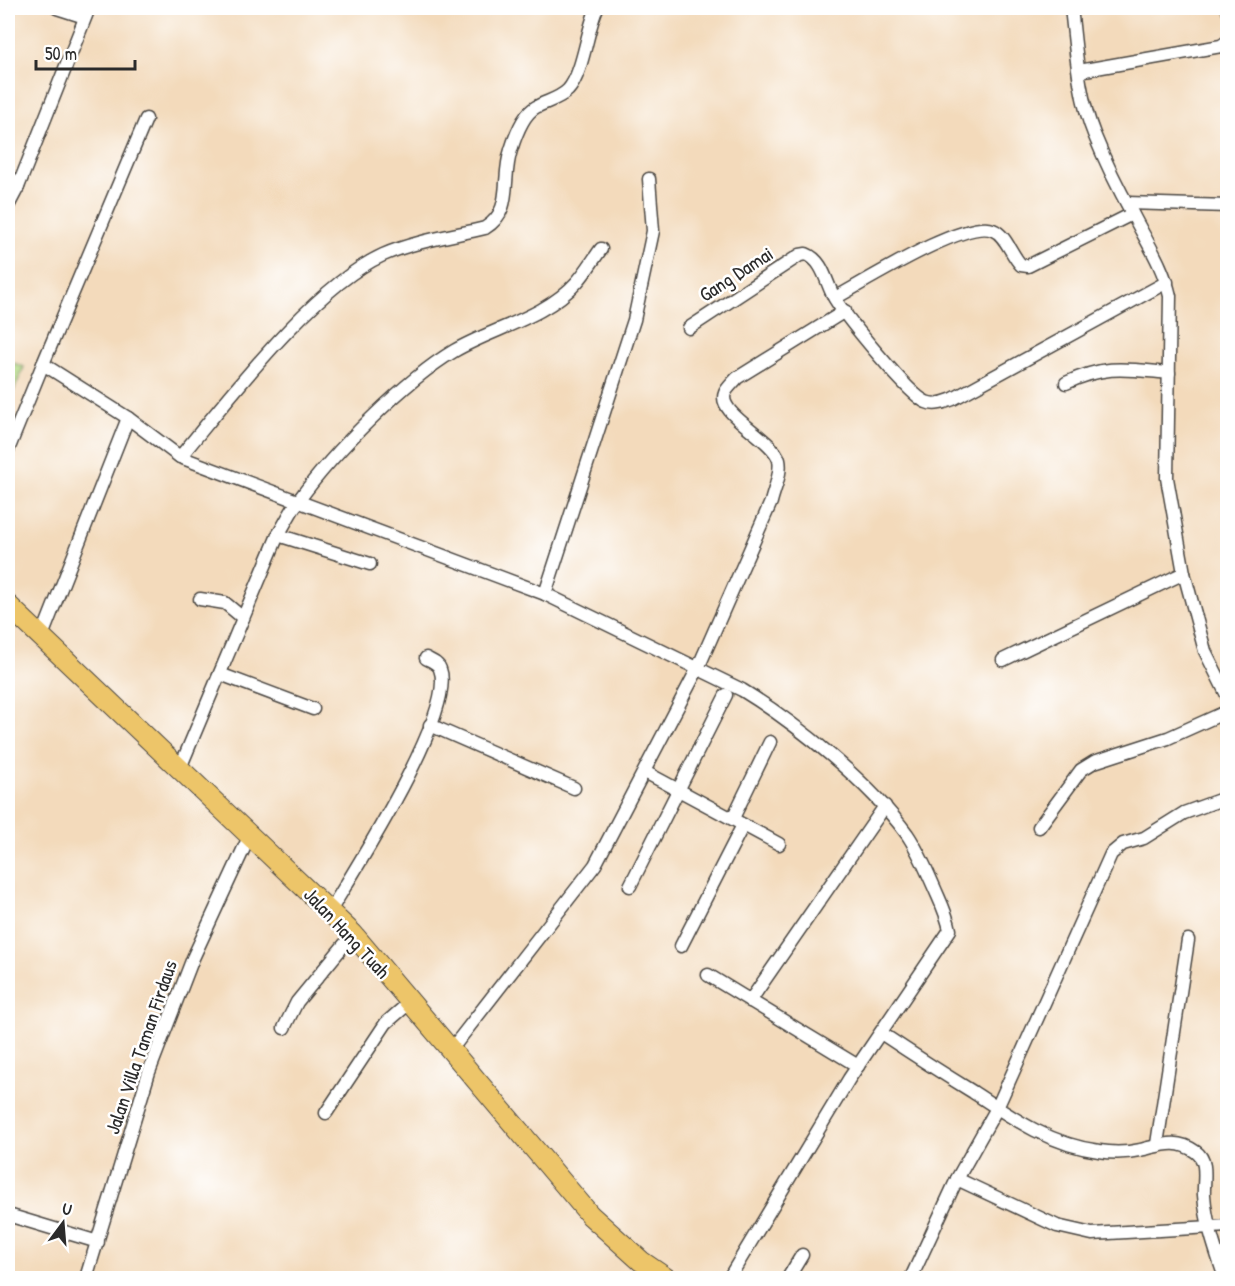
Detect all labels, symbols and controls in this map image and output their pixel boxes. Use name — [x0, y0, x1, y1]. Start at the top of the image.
scale bar — [36, 33, 135, 71]
text: 50 m — [45, 41, 77, 66]
street label: Gang Damai — [693, 240, 778, 308]
street label: Jalan Hang Tuah — [298, 881, 397, 984]
street label: Jalan Villa Taman Firdaus — [98, 956, 183, 1137]
north arrow — [33, 1193, 93, 1253]
text: U — [60, 1197, 75, 1220]

